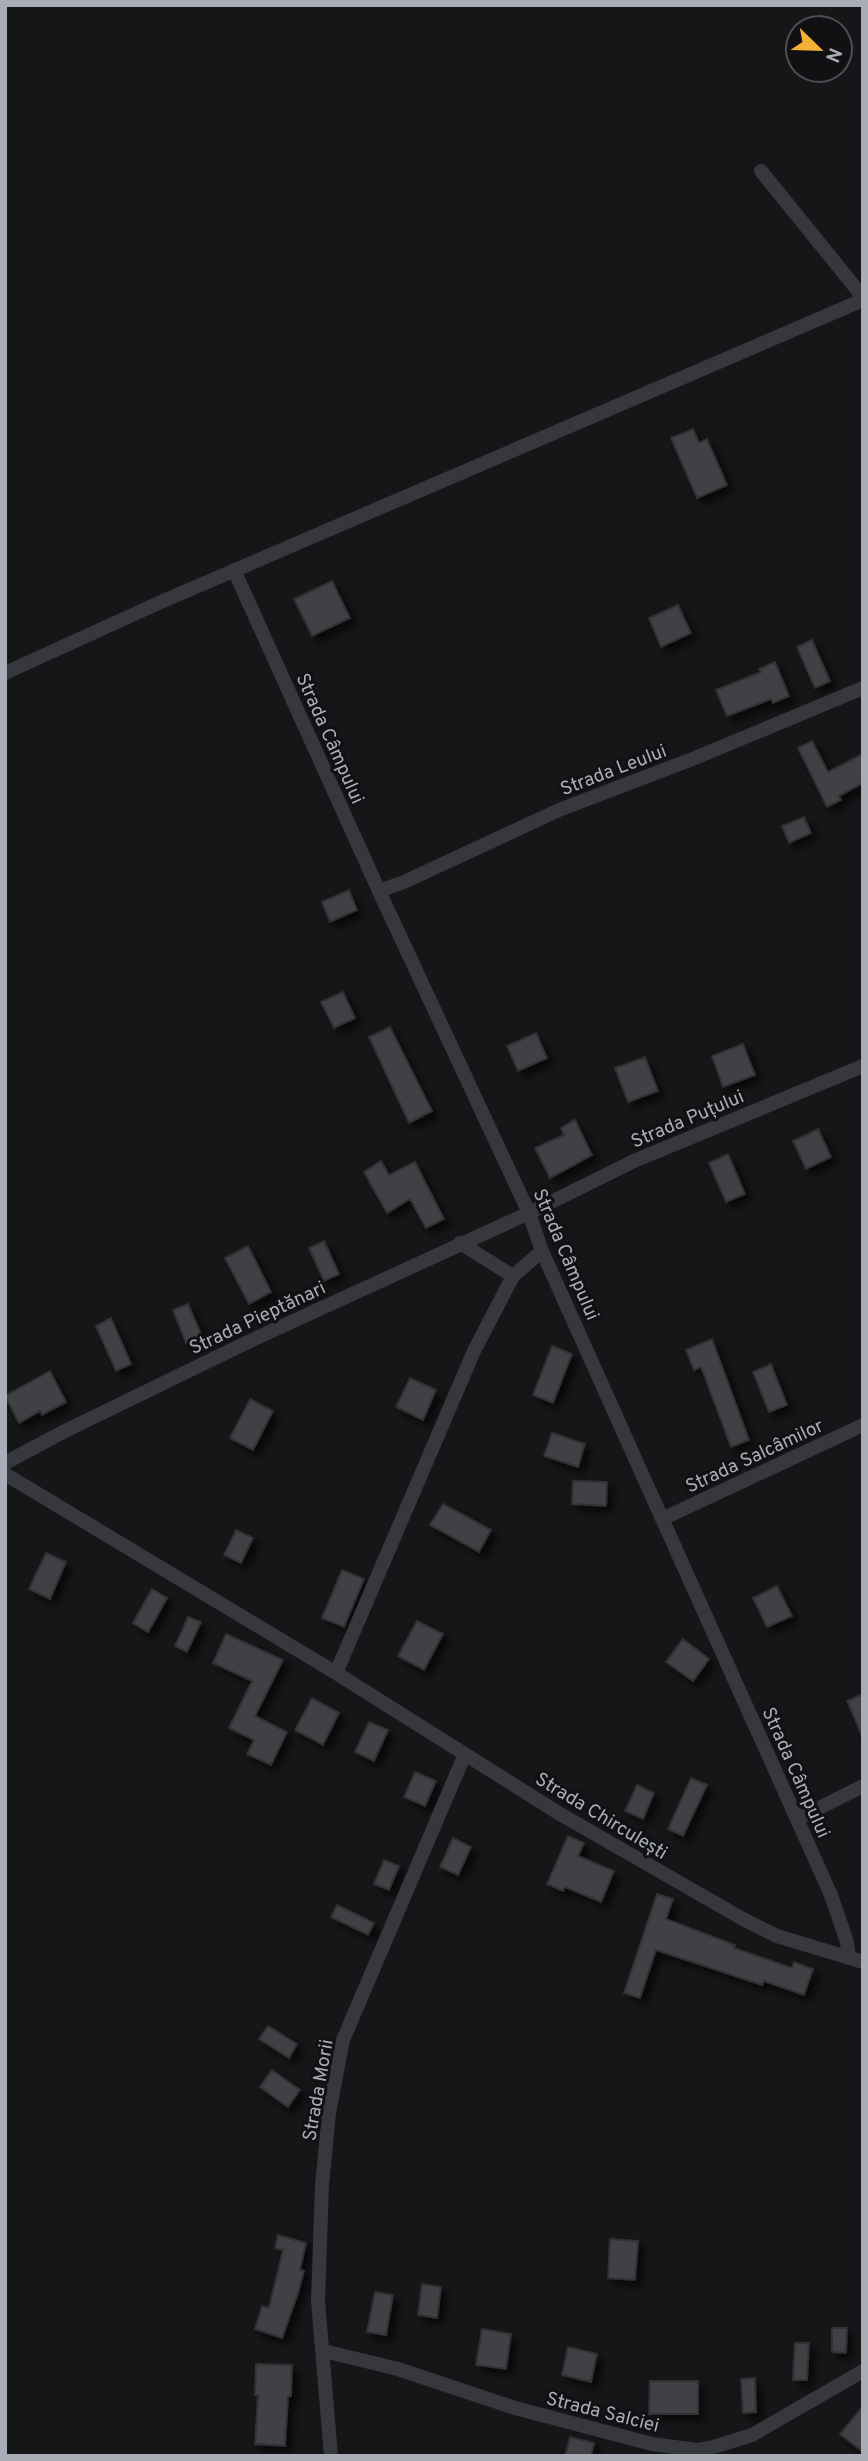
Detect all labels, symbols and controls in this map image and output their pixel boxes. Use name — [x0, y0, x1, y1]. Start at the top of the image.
north arrow — [784, 14, 854, 84]
text: N — [819, 44, 847, 66]
street label: Strada Câmpului — [290, 670, 369, 808]
street label: Strada Leului — [557, 740, 670, 802]
street label: Strada Puțului — [628, 1085, 748, 1154]
street label: Strada Câmpului — [527, 1185, 604, 1324]
street label: Strada Pieptănari — [186, 1277, 330, 1361]
street label: Strada Salcâmilor — [682, 1414, 828, 1499]
street label: Strada Câmpului — [756, 1704, 835, 1842]
street label: Strada Chirculești — [530, 1768, 671, 1866]
street label: Strada Morii — [298, 2038, 340, 2143]
street label: Strada Salciei — [543, 2387, 662, 2439]

